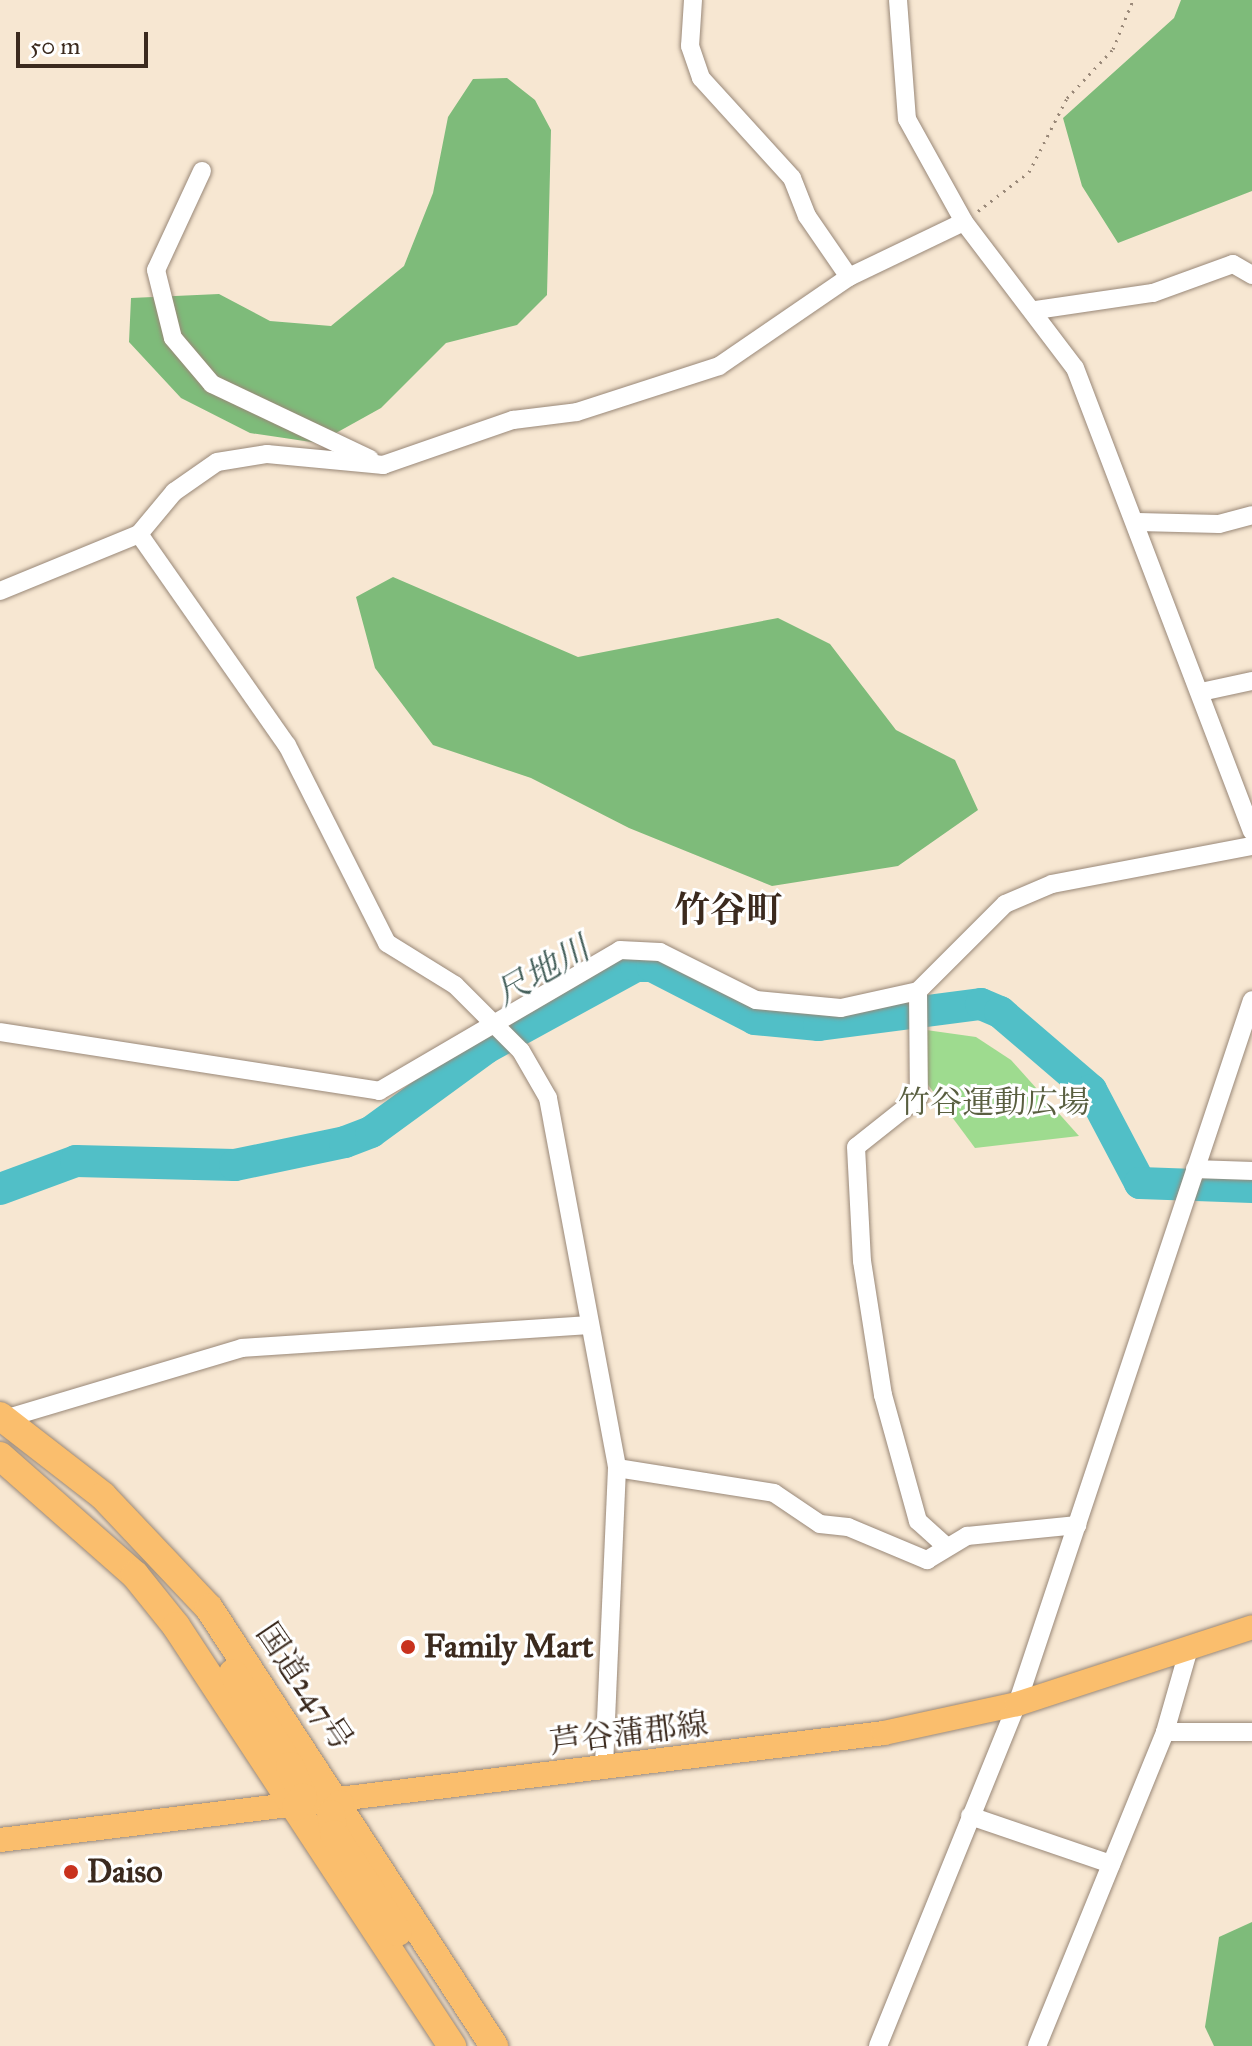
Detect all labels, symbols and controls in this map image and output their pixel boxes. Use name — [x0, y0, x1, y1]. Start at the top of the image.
scale bar — [20, 16, 152, 66]
text: 50 m — [30, 31, 80, 61]
district label: 竹谷町 — [674, 889, 782, 933]
water label: 尺地川 — [488, 928, 596, 1014]
park label: 竹谷運動広場 — [898, 1084, 1090, 1122]
street label: 国道247号 — [247, 1616, 361, 1758]
place label: Family Mart — [424, 1628, 593, 1666]
marker: Family Mart — [399, 1638, 417, 1656]
street label: 芦谷蒲郡線 — [547, 1705, 711, 1763]
place label: Daiso — [87, 1853, 163, 1891]
marker: Daiso — [62, 1863, 80, 1881]

